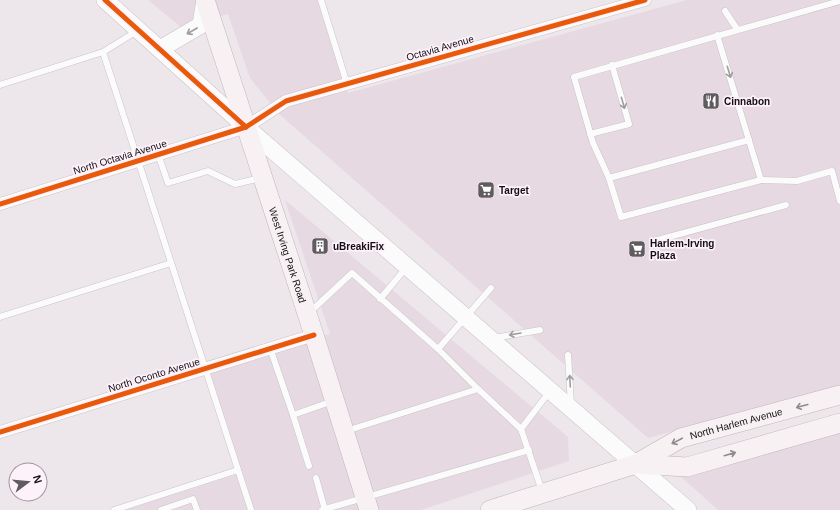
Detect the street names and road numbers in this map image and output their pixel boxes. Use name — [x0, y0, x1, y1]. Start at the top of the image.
street label: Octavia Avenue — [405, 33, 476, 63]
street label: North Octavia Avenue — [72, 137, 168, 176]
street label: West Irving Park Road — [267, 206, 309, 304]
street label: North Oconto Avenue — [107, 356, 202, 394]
street label: North Harlem Avenue — [688, 405, 784, 441]

